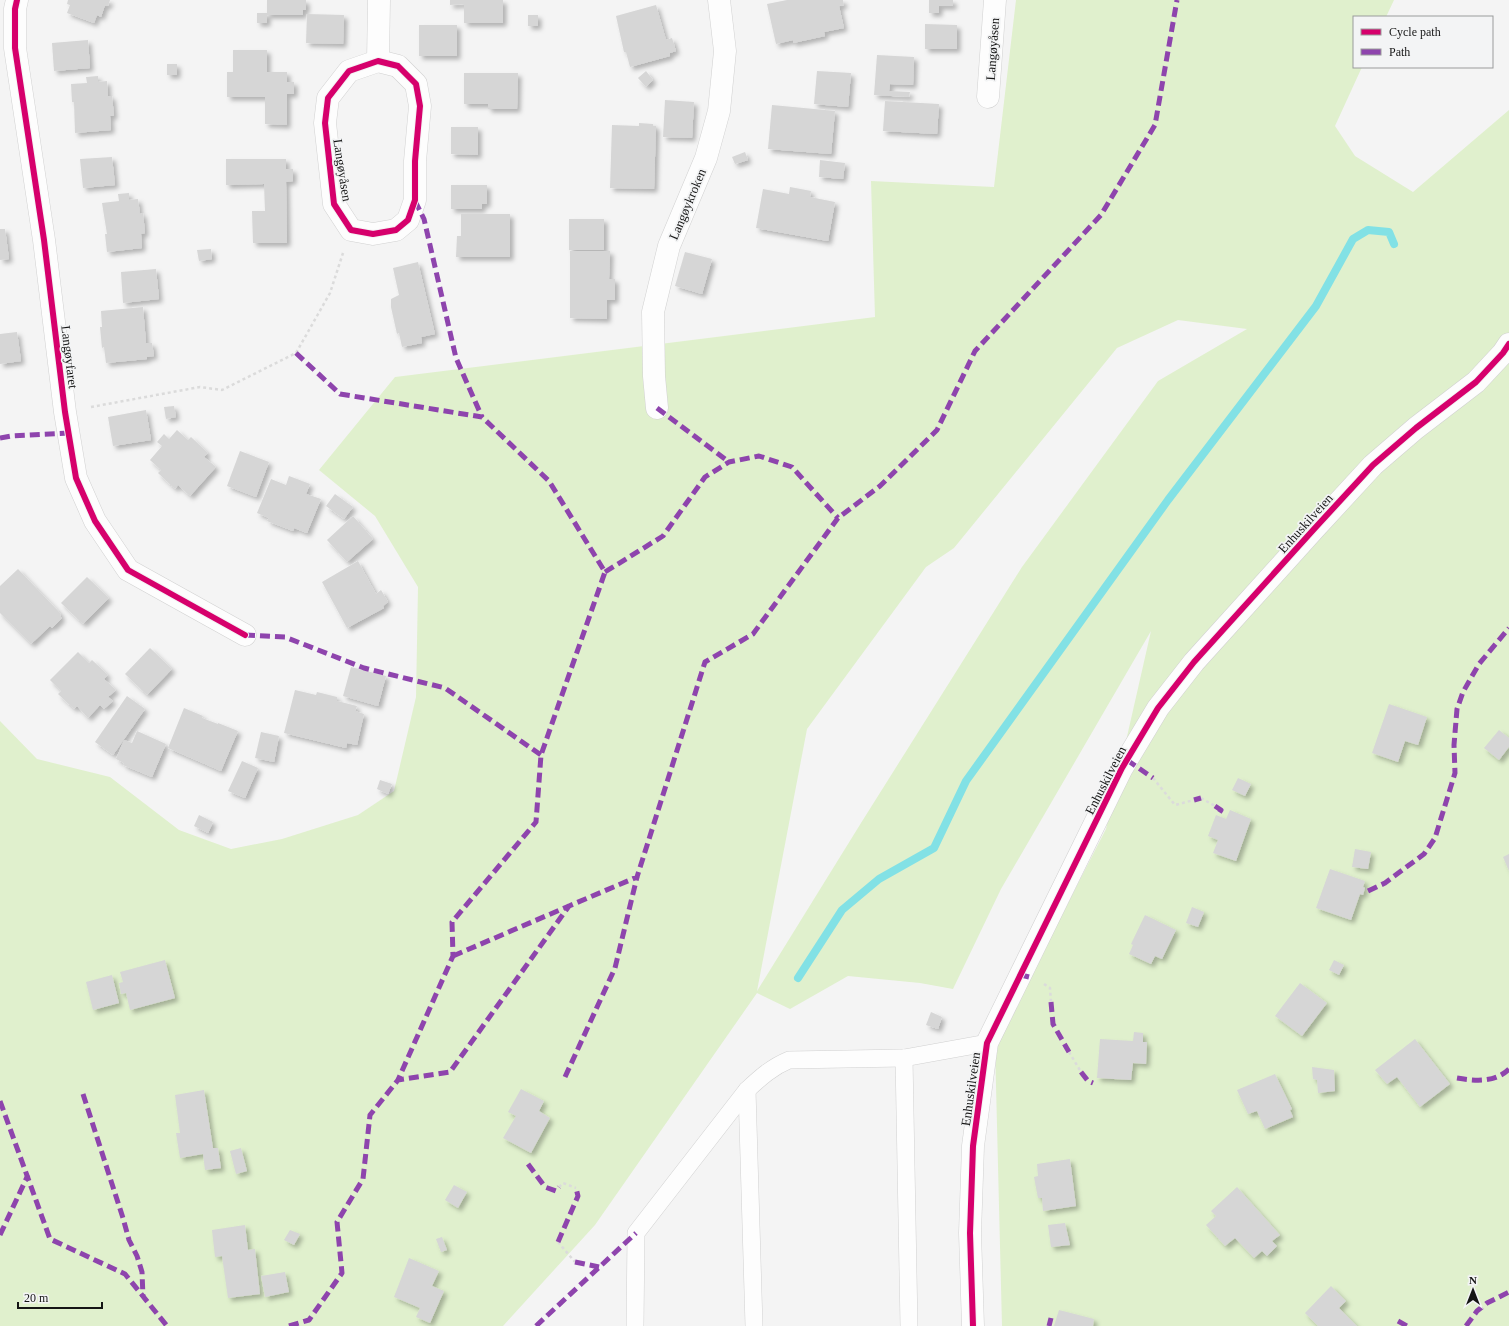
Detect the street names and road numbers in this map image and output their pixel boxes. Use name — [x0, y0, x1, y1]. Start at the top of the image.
street label: Langøyåsen — [983, 17, 1002, 81]
street label: Langøyåsen — [330, 138, 355, 203]
street label: Langøykroken — [666, 166, 709, 242]
street label: Langøyfaret — [58, 325, 81, 390]
street label: Enhuskilveien — [1275, 490, 1336, 556]
street label: Enhuskilveien — [1082, 743, 1129, 817]
street label: Enhuskilveien — [958, 1051, 983, 1127]

